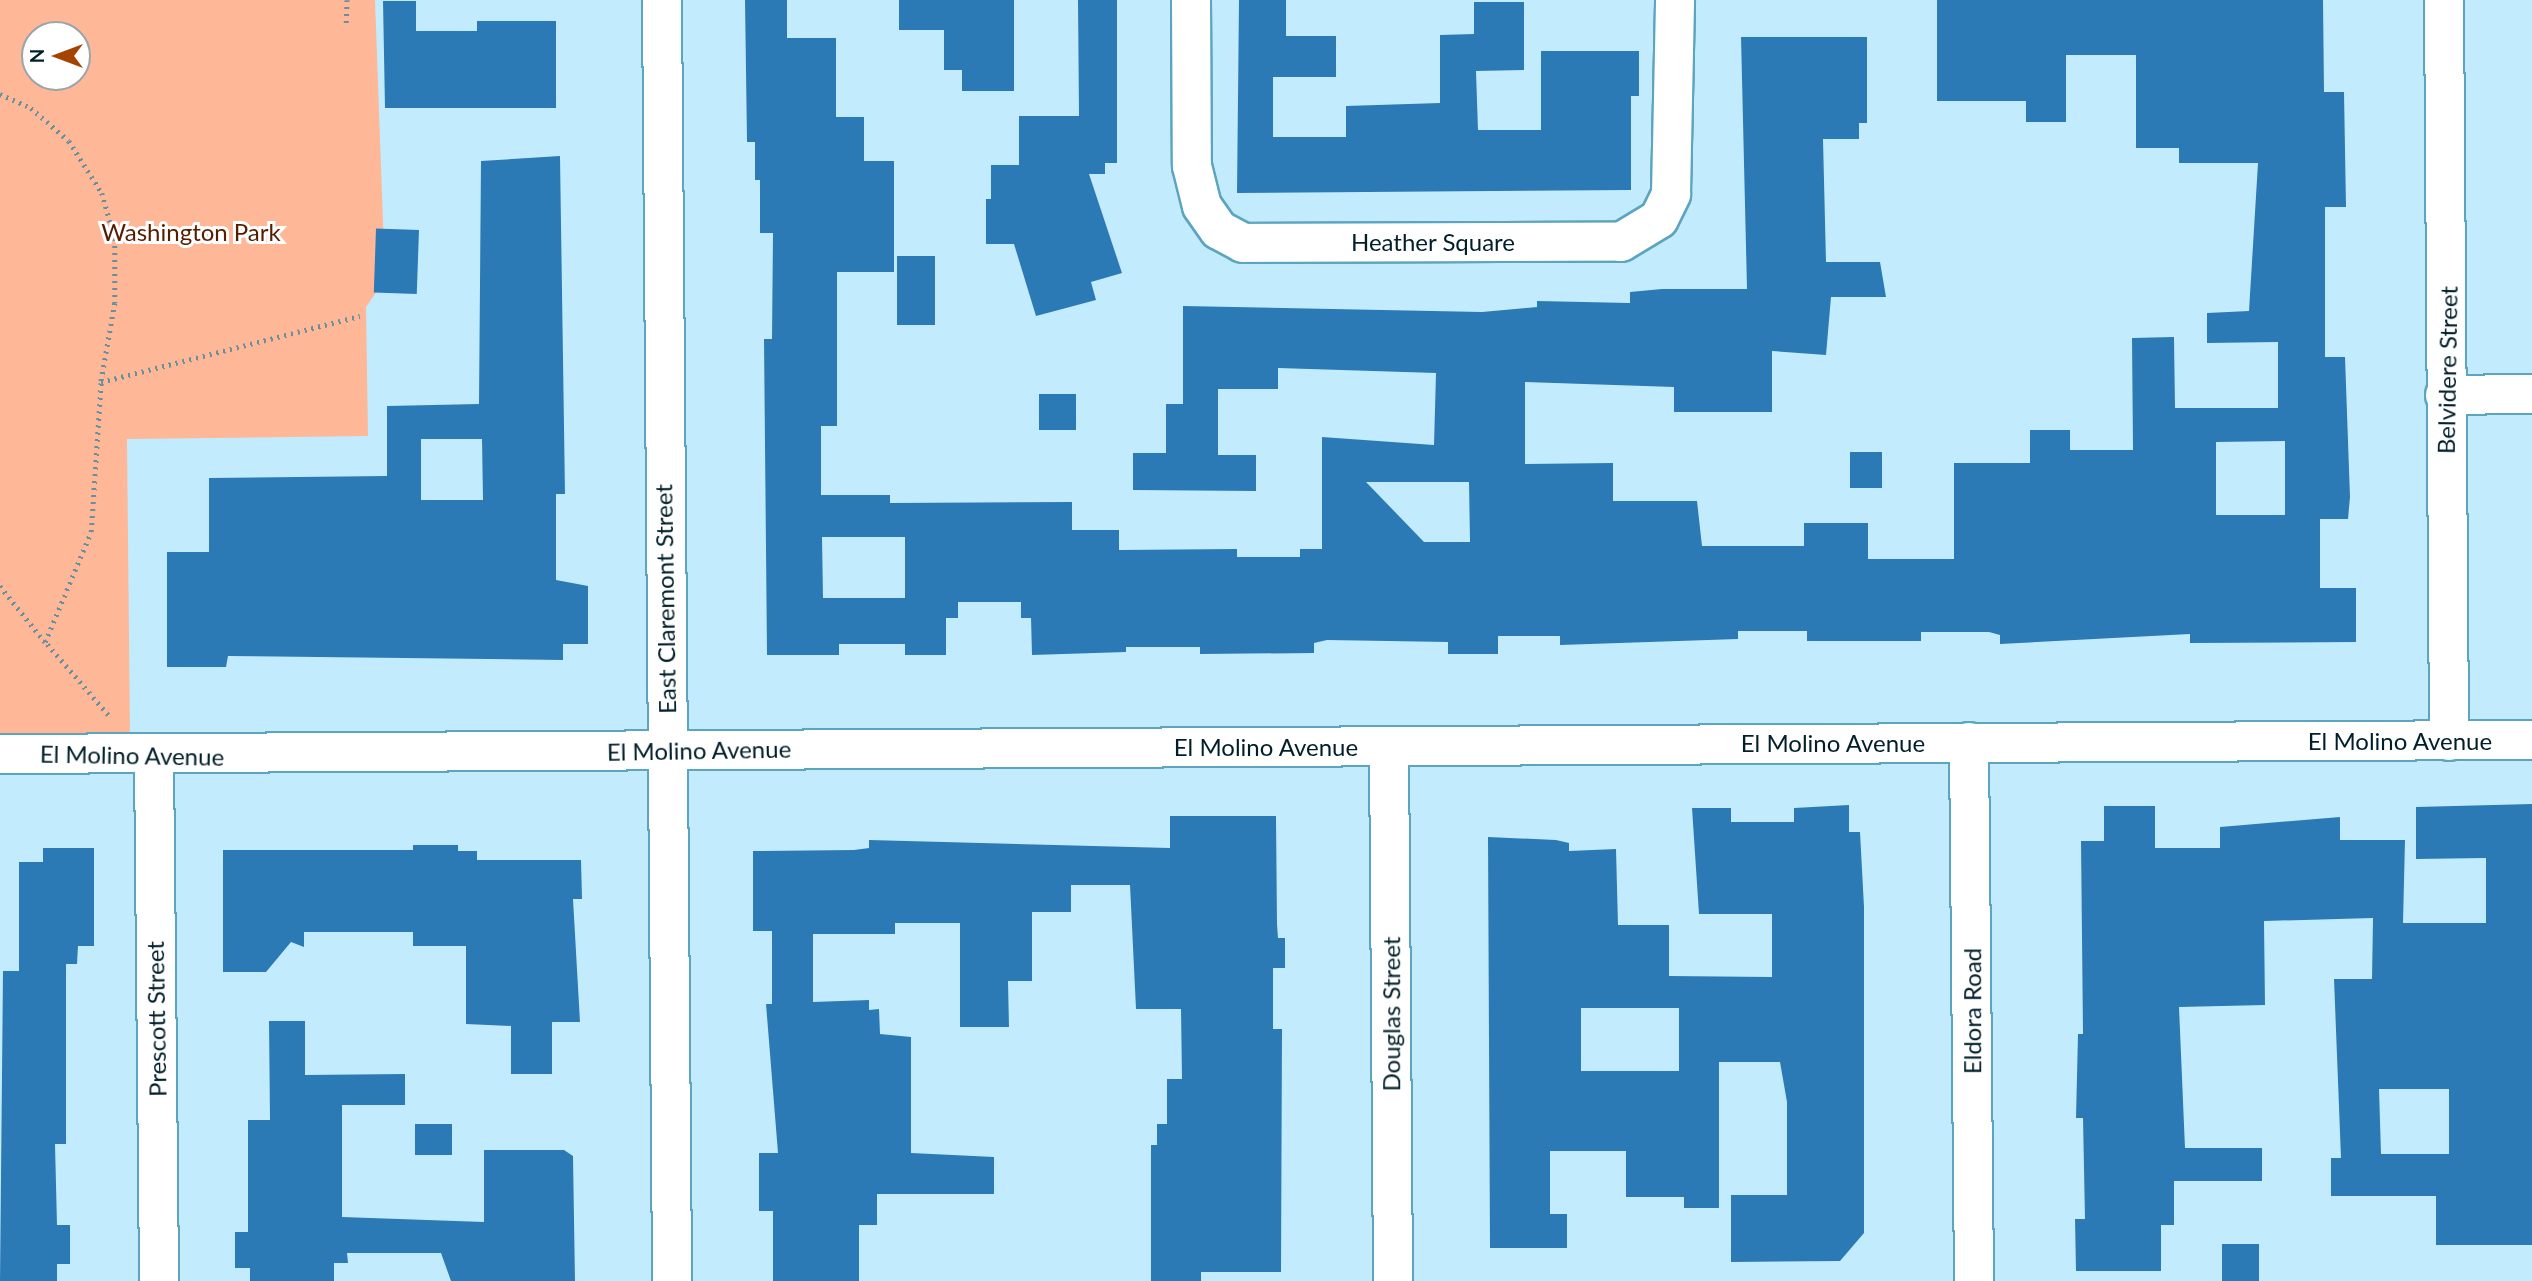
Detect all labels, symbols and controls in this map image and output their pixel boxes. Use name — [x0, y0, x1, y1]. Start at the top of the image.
north arrow — [21, 21, 91, 91]
text: N — [25, 49, 48, 63]
park label: Washington Park — [101, 218, 281, 246]
street label: Heather Square — [1351, 228, 1515, 256]
street label: Belvidere Street — [2431, 286, 2463, 454]
street label: East Claremont Street — [649, 484, 681, 714]
street label: El Molino Avenue — [2307, 727, 2493, 755]
street label: El Molino Avenue — [1740, 729, 1926, 757]
street label: El Molino Avenue — [1173, 733, 1359, 761]
street label: El Molino Avenue — [606, 734, 792, 766]
street label: El Molino Avenue — [39, 739, 225, 771]
street label: Douglas Street — [1377, 937, 1405, 1091]
street label: Prescott Street — [140, 941, 172, 1097]
street label: Eldora Road — [1958, 948, 1986, 1074]

